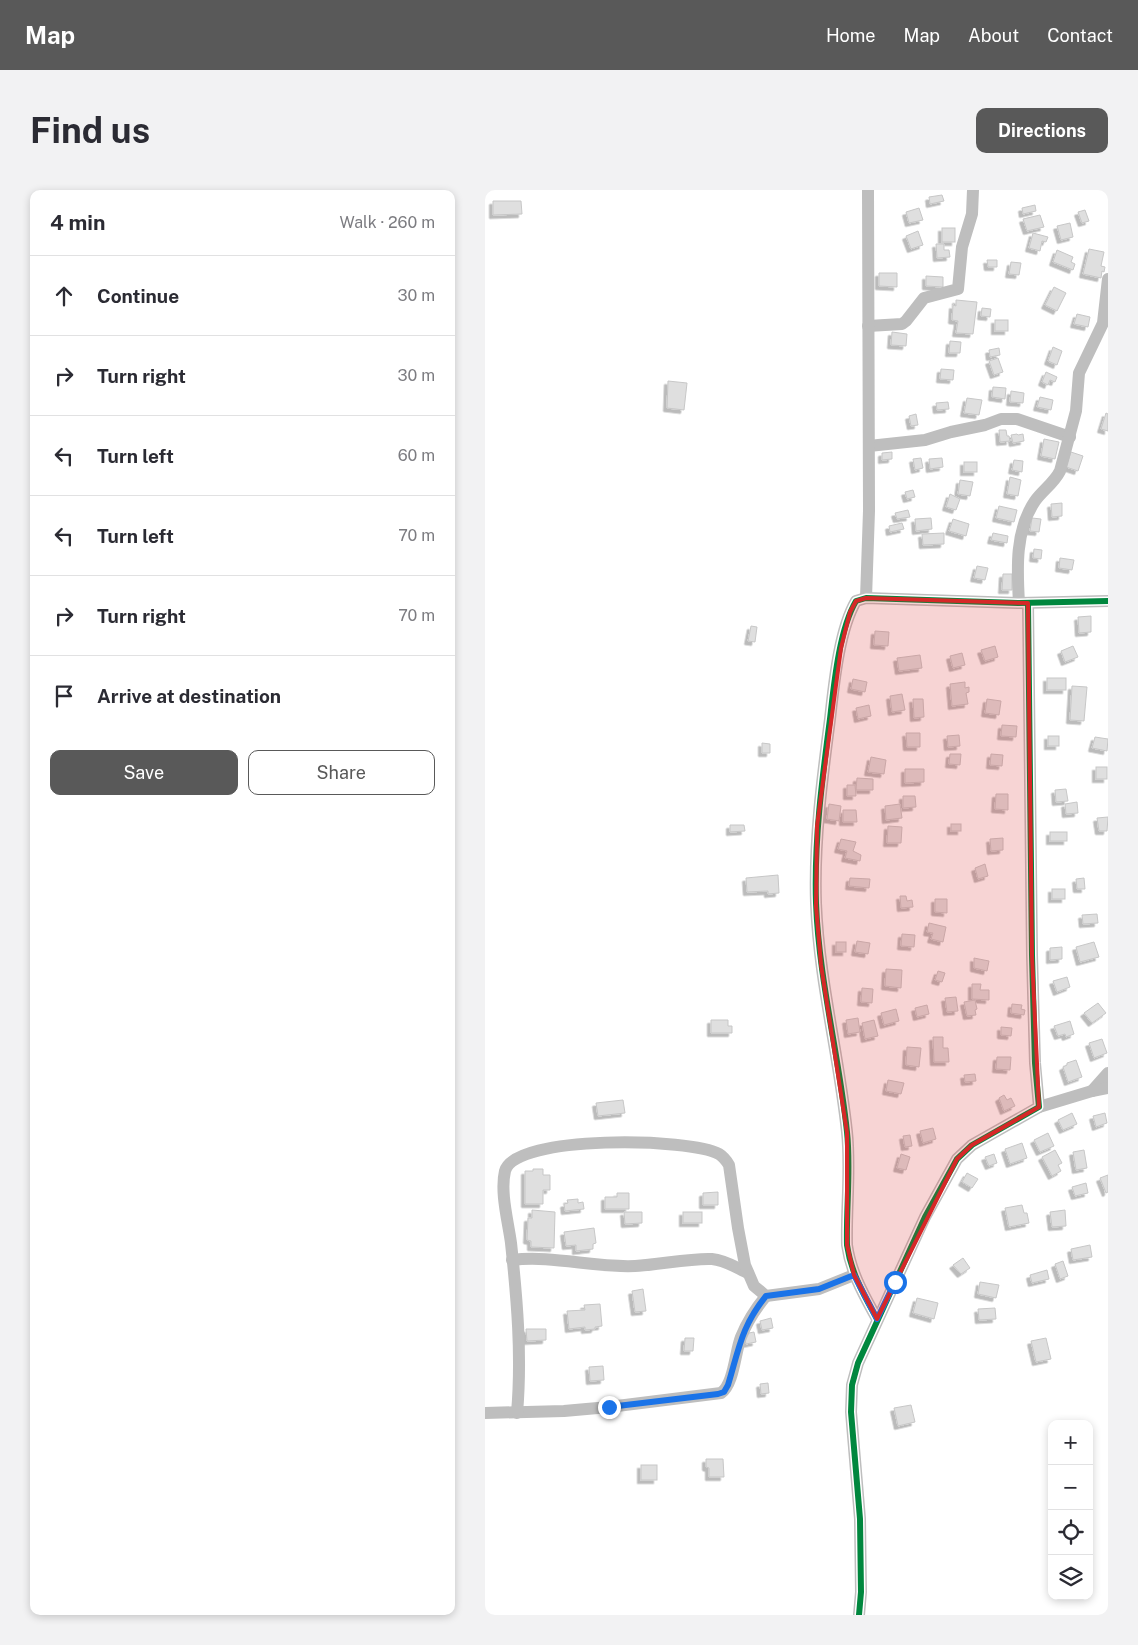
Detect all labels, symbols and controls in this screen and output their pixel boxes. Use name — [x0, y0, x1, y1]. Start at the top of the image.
text: Map — [25, 21, 75, 49]
text: Home — [826, 25, 876, 46]
text: Map — [904, 25, 940, 46]
text: About — [968, 25, 1019, 46]
text: Contact — [1047, 25, 1113, 46]
button: Directions — [976, 108, 1108, 153]
text: Find us — [30, 110, 150, 151]
text: 4 min — [50, 210, 105, 235]
text: Walk · 260 m — [340, 213, 435, 232]
icon: ahead — [50, 282, 78, 310]
text: Continue — [97, 285, 179, 307]
text: 30 m — [398, 286, 435, 305]
icon: right — [50, 362, 78, 390]
text: Turn right — [97, 365, 186, 387]
text: 30 m — [398, 366, 435, 385]
icon: left — [50, 442, 78, 470]
text: Turn left — [97, 445, 174, 467]
text: 60 m — [398, 446, 435, 465]
icon: left — [50, 522, 78, 550]
text: Turn left — [97, 525, 174, 547]
text: 70 m — [398, 526, 435, 545]
icon: right — [50, 602, 78, 630]
text: Turn right — [97, 605, 186, 627]
text: 70 m — [398, 606, 435, 625]
icon: arrive — [50, 682, 78, 710]
text: Arrive at destination — [97, 685, 281, 707]
button: Save — [50, 750, 238, 795]
button: Share — [248, 750, 435, 795]
route start — [884, 1271, 907, 1294]
route end — [598, 1396, 621, 1419]
map controls — [1048, 1420, 1093, 1600]
button: + — [1048, 1420, 1093, 1465]
button: − — [1048, 1465, 1093, 1510]
button: locate — [1048, 1510, 1093, 1555]
button: layers — [1048, 1555, 1093, 1600]

